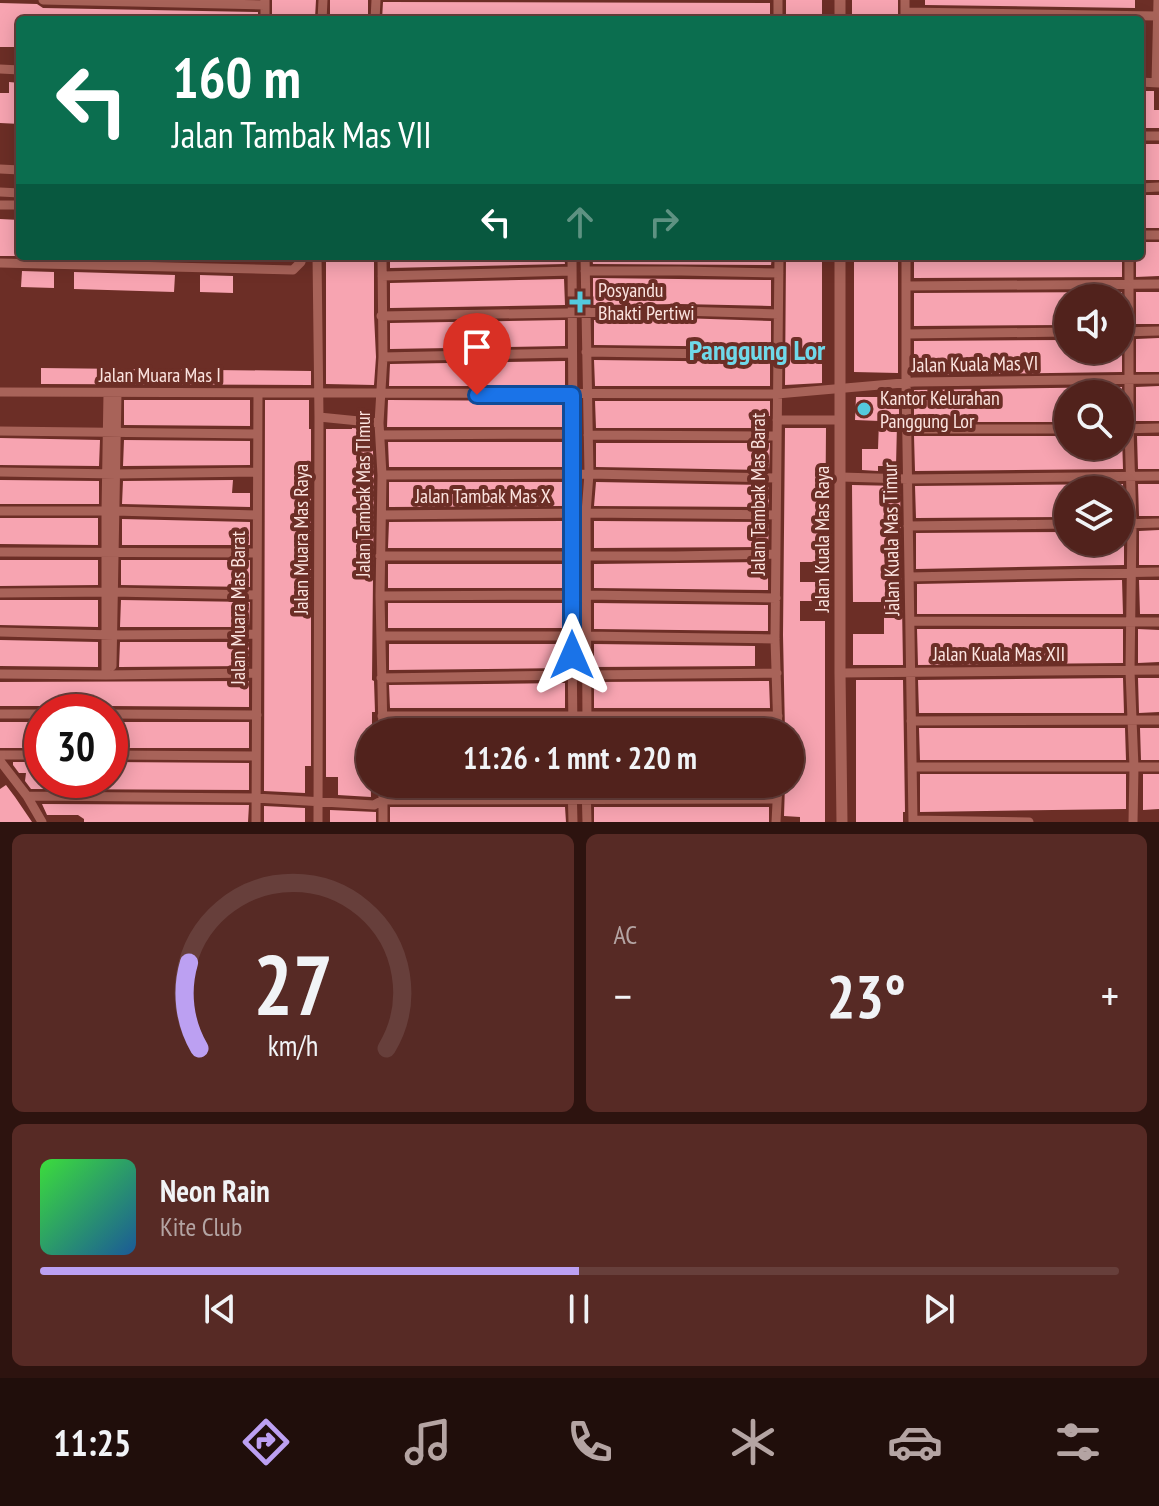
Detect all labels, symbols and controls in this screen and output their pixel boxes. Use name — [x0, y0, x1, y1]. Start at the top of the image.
text: 160 m — [172, 41, 301, 113]
icon: left — [40, 48, 144, 152]
text: Jalan Tambak Mas VII — [172, 111, 432, 158]
icon: left — [474, 200, 518, 244]
icon: ahead — [558, 200, 602, 244]
icon: right — [642, 200, 686, 244]
place label: Posyandu Bhakti Pertiwi — [598, 277, 695, 326]
map controls — [1054, 284, 1134, 556]
button: sound — [1054, 284, 1134, 364]
marker: Posyandu Bhakti Pertiwi — [569, 291, 591, 313]
pin — [443, 313, 511, 395]
icon: arrive — [455, 325, 499, 369]
district label: Panggung Lor — [689, 331, 826, 368]
street label: Jalan Kuala Mas VI — [910, 350, 1039, 378]
street label: Jalan Muara Mas I — [98, 362, 221, 388]
button: search — [1054, 380, 1134, 460]
place label: Kantor Kelurahan Panggung Lor — [880, 385, 1000, 434]
marker: Kantor Kelurahan Panggung Lor — [855, 400, 873, 418]
street label: Jalan Tambak Mas TImur — [350, 410, 376, 578]
street label: Jalan Tambak Mas Barat — [745, 412, 771, 576]
street label: Jalan Kuala Mas Timur — [877, 462, 905, 617]
street label: Jalan Muara Mas Raya — [288, 464, 314, 615]
street label: Jalan Kuala Mas Raya — [809, 466, 835, 613]
button: layers — [1054, 476, 1134, 556]
street label: Jalan Tambak Mas X — [414, 483, 551, 509]
street label: Jalan Muara Mas Barat — [225, 531, 251, 686]
position arrow — [530, 613, 614, 697]
street label: Jalan Kuala Mas XII — [932, 641, 1065, 667]
speed limit sign: 30 — [24, 694, 128, 798]
text: 11:26 · 1 mnt · 220 m — [463, 738, 697, 777]
text: AC — [614, 918, 637, 951]
text: 27 — [253, 930, 333, 1038]
text: 23° — [827, 957, 906, 1035]
text: − — [614, 967, 632, 1024]
text: + — [1101, 967, 1119, 1024]
text: km/h — [267, 1027, 318, 1064]
text: Neon Rain — [160, 1171, 270, 1210]
text: Kite Club — [160, 1210, 242, 1243]
icon: previous — [198, 1287, 242, 1331]
icon: pause — [557, 1287, 601, 1331]
icon: next — [917, 1287, 961, 1331]
icon: directions — [238, 1414, 294, 1470]
icon: music — [400, 1414, 456, 1470]
icon: phone — [562, 1414, 618, 1470]
icon: climate — [725, 1414, 781, 1470]
icon: car — [887, 1414, 943, 1470]
icon: filters — [1050, 1414, 1106, 1470]
text: 11:25 — [53, 1419, 131, 1466]

